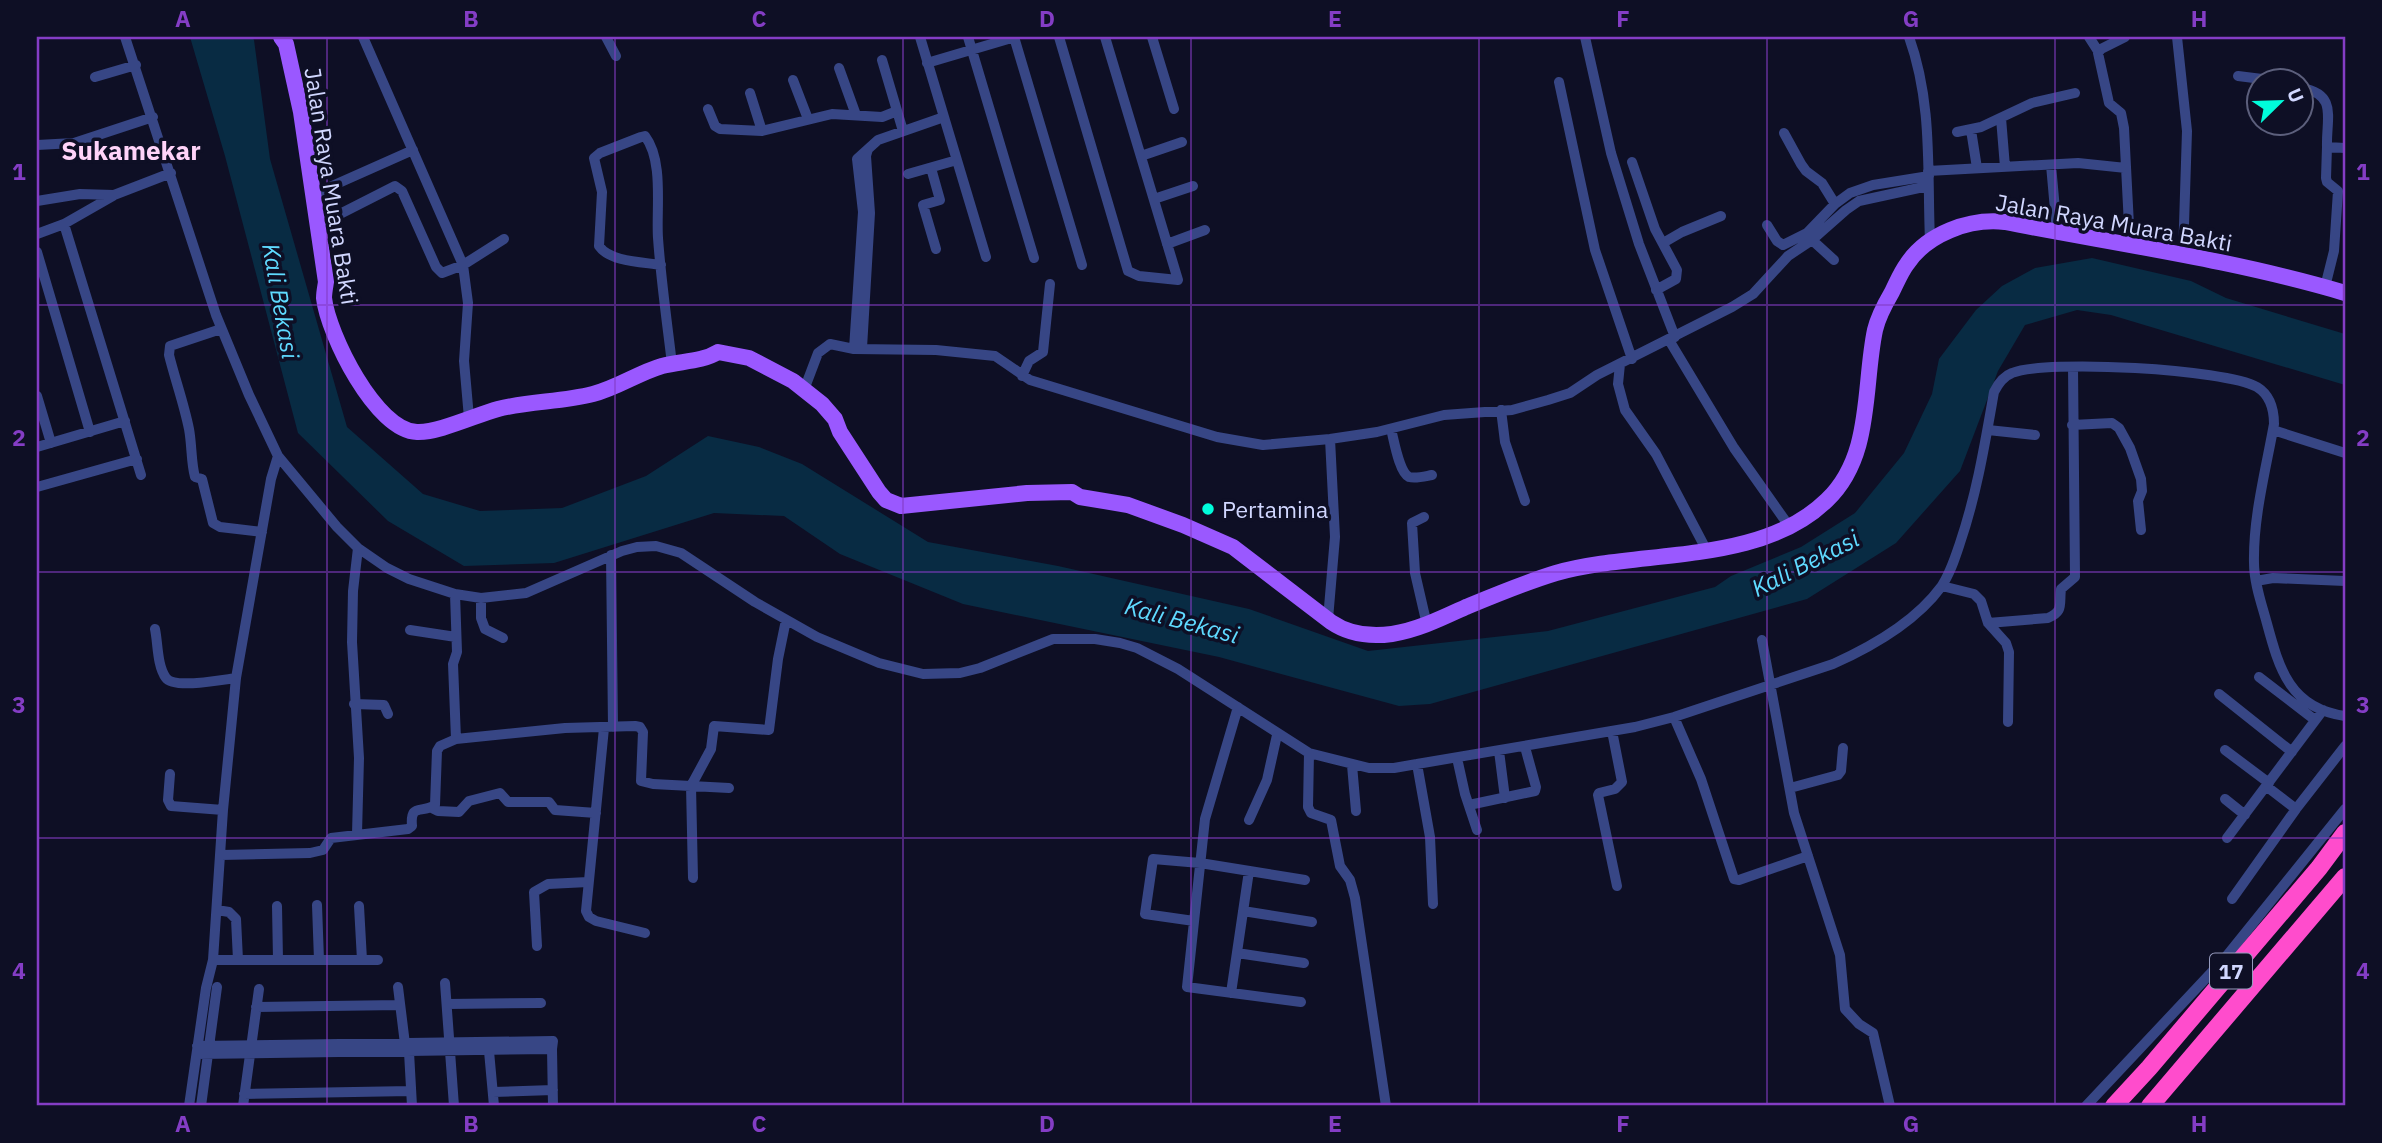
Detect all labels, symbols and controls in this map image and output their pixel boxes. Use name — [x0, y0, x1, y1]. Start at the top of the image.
text: A — [175, 3, 191, 33]
text: B — [463, 3, 479, 33]
text: C — [752, 3, 767, 33]
text: D — [1039, 3, 1055, 33]
text: E — [1328, 3, 1342, 33]
text: F — [1616, 3, 1630, 33]
text: G — [1903, 3, 1919, 33]
text: H — [2191, 3, 2207, 33]
street label: Jalan Raya Muara Bakti — [298, 65, 366, 307]
north arrow — [2246, 66, 2316, 136]
text: U — [2282, 85, 2309, 106]
district label: Sukamekar — [61, 133, 201, 167]
text: 1 — [12, 156, 26, 186]
text: 1 — [2356, 156, 2370, 186]
street label: Jalan Raya Muara Bakti — [1993, 186, 2235, 258]
water label: Kali Bekasi — [255, 241, 307, 362]
text: 2 — [12, 422, 26, 452]
text: 2 — [2356, 422, 2370, 452]
place label: Pertamina — [1222, 494, 1328, 524]
marker: Pertamina — [1200, 501, 1216, 517]
water label: Kali Bekasi — [1746, 522, 1865, 604]
water label: Kali Bekasi — [1121, 589, 1243, 651]
text: 3 — [12, 689, 26, 719]
text: 3 — [2356, 689, 2370, 719]
road number: 17 — [2210, 954, 2252, 988]
text: 4 — [12, 955, 26, 985]
text: 4 — [2356, 955, 2370, 985]
text: A — [175, 1108, 191, 1138]
text: B — [463, 1108, 479, 1138]
text: C — [752, 1108, 767, 1138]
text: D — [1039, 1108, 1055, 1138]
text: E — [1328, 1108, 1342, 1138]
text: F — [1616, 1108, 1630, 1138]
text: G — [1903, 1108, 1919, 1138]
text: H — [2191, 1108, 2207, 1138]

